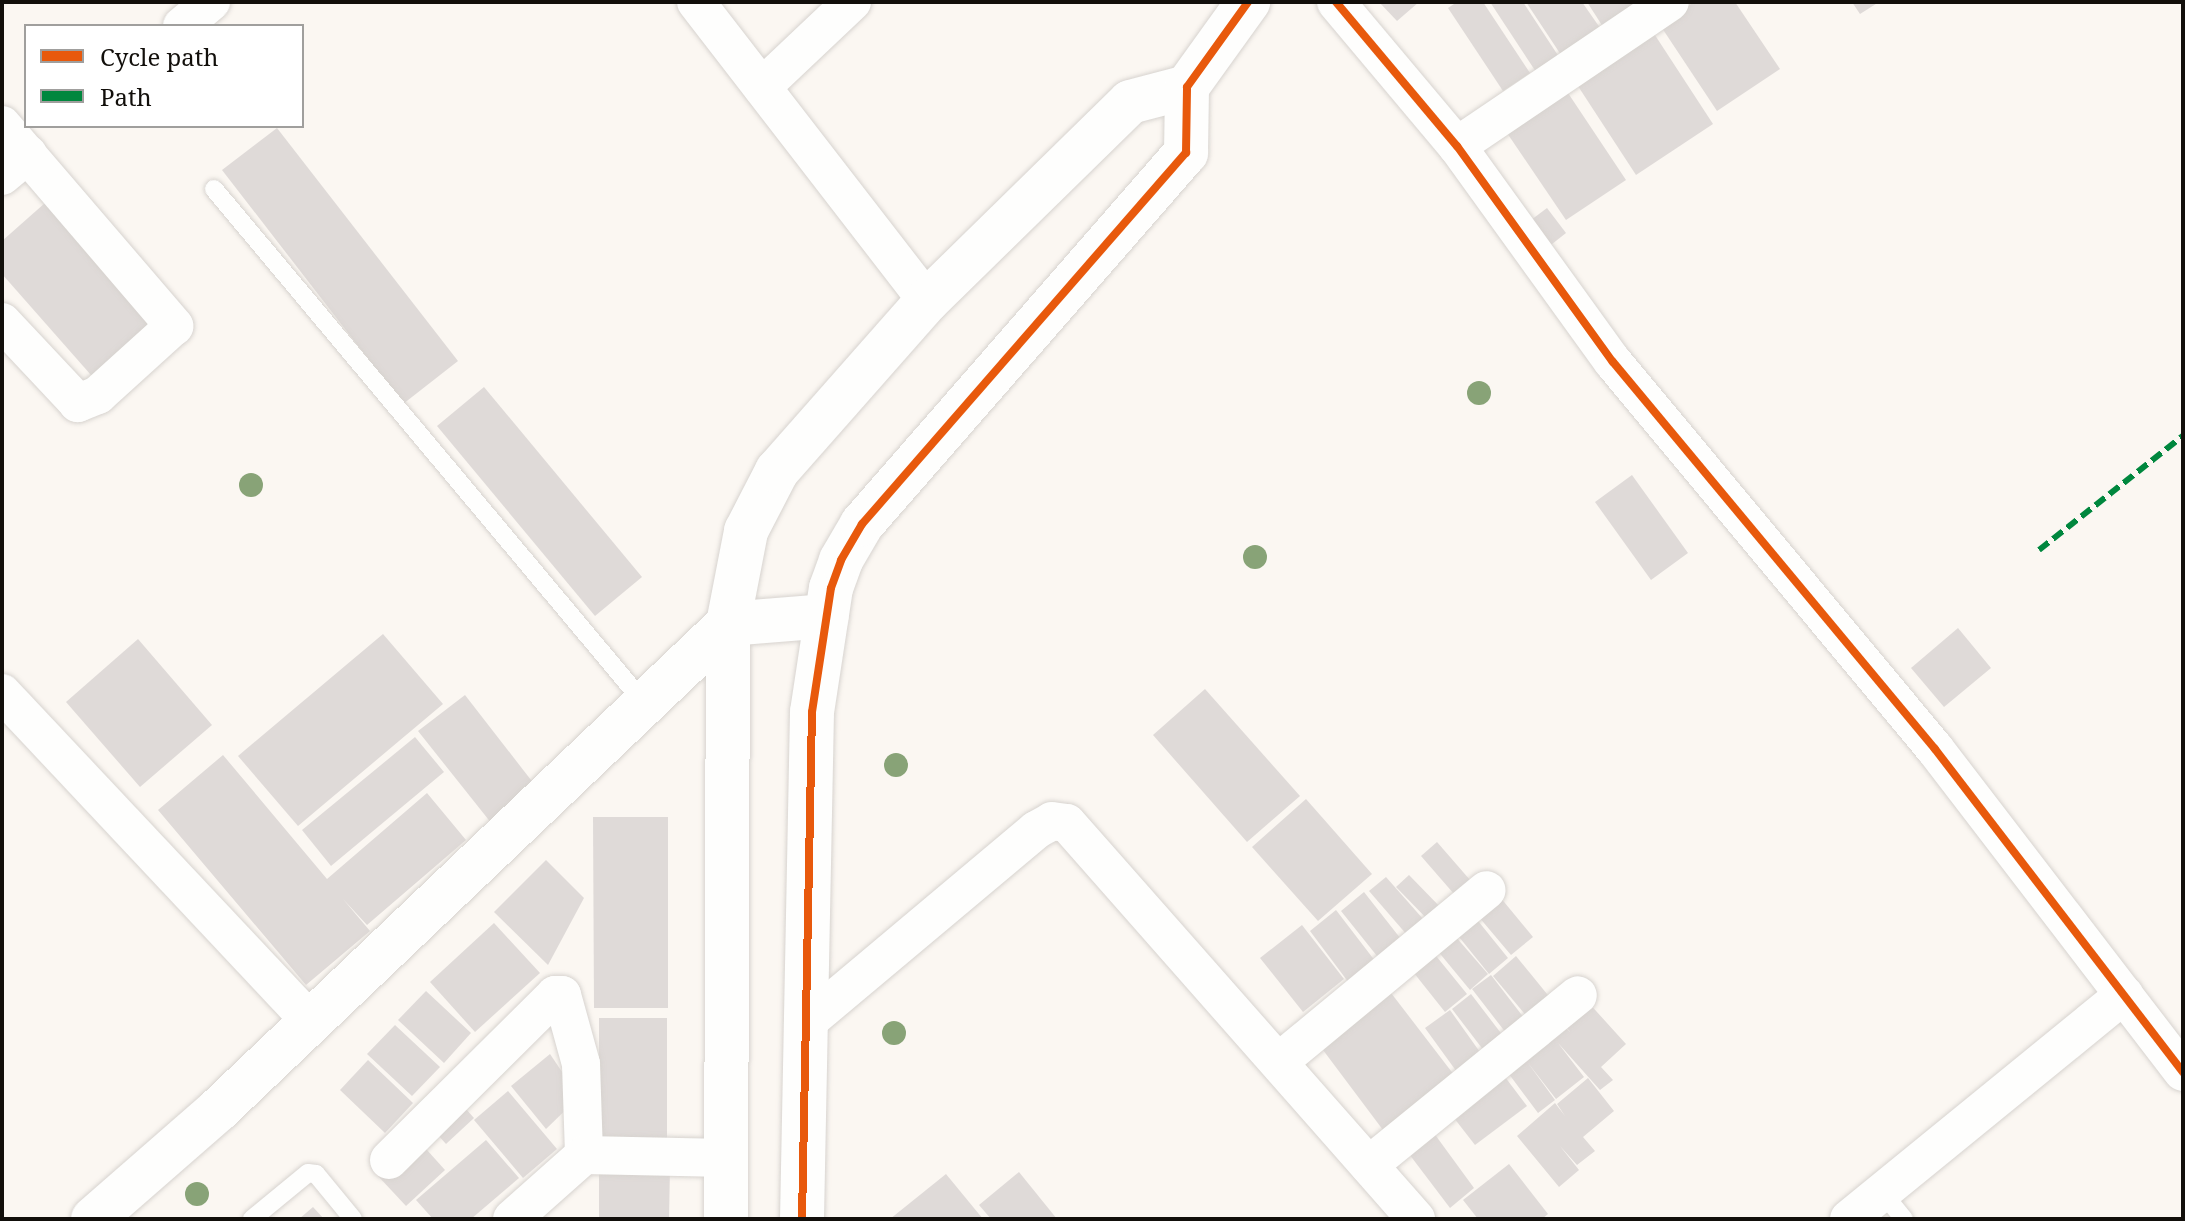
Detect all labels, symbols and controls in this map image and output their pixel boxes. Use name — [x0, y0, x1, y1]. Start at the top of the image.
legend — [24, 24, 304, 128]
text: Cycle path — [100, 40, 219, 73]
text: Path — [100, 80, 152, 113]

